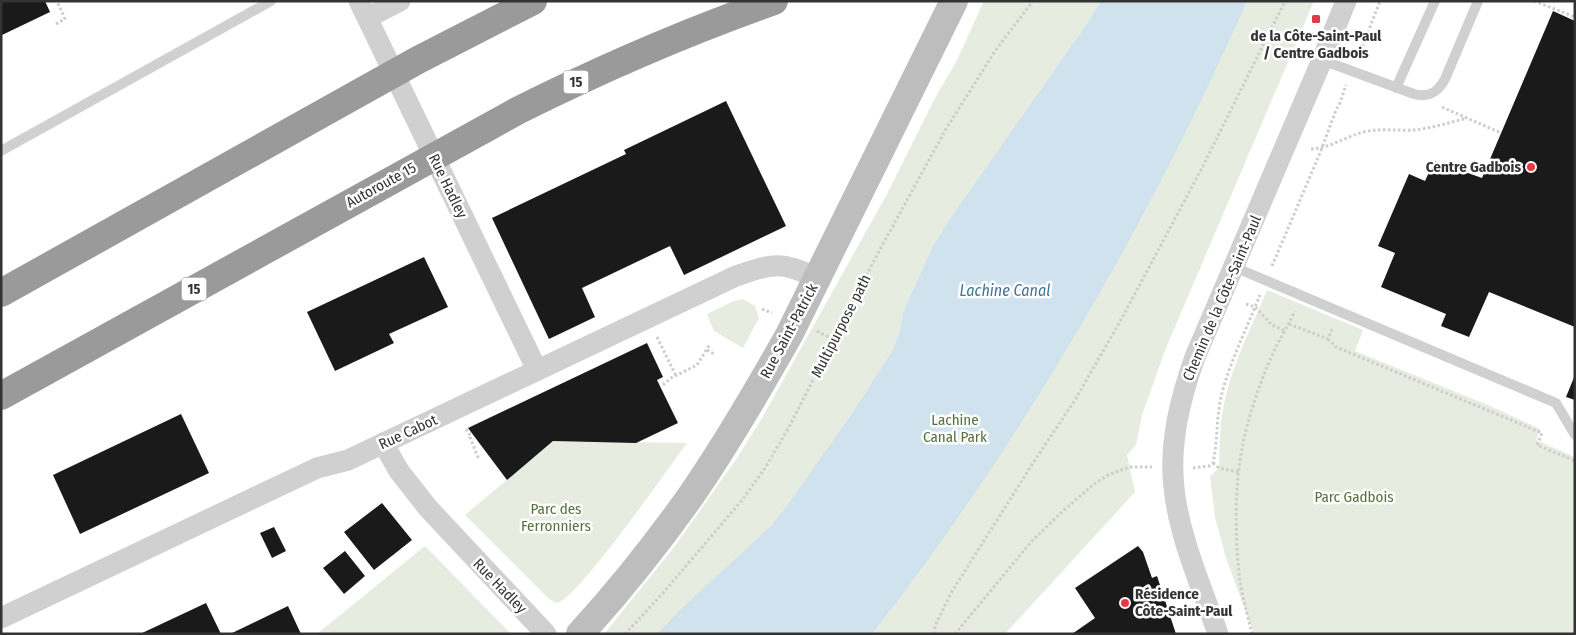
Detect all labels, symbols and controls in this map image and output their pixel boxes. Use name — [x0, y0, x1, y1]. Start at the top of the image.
marker: de la Côte-Saint-Paul / Centre Gadbois — [1310, 13, 1322, 25]
place label: de la Côte-Saint-Paul / Centre Gadbois — [1251, 27, 1382, 62]
road number: 15 — [564, 70, 588, 94]
street label: Rue Hadley — [425, 151, 471, 221]
street label: Autoroute 15 — [343, 158, 419, 212]
place label: Centre Gadbois — [1426, 158, 1521, 176]
marker: Centre Gadbois — [1525, 161, 1537, 173]
street label: Chemin de la Côte-Saint-Paul — [1179, 213, 1265, 383]
street label: Multipurpose path — [807, 271, 875, 381]
road number: 15 — [182, 278, 206, 300]
street label: Rue Saint-Patrick — [756, 280, 822, 382]
water label: Lachine Canal — [960, 281, 1050, 300]
street label: Rue Cabot — [376, 411, 440, 453]
park label: Lachine Canal Park — [923, 411, 987, 446]
park label: Parc Gadbois — [1314, 488, 1394, 506]
park label: Parc des Ferronniers — [521, 500, 591, 535]
street label: Rue Hadley — [469, 555, 531, 617]
place label: Résidence Côte-Saint-Paul — [1135, 585, 1233, 620]
marker: Résidence Côte-Saint-Paul — [1119, 597, 1131, 609]

